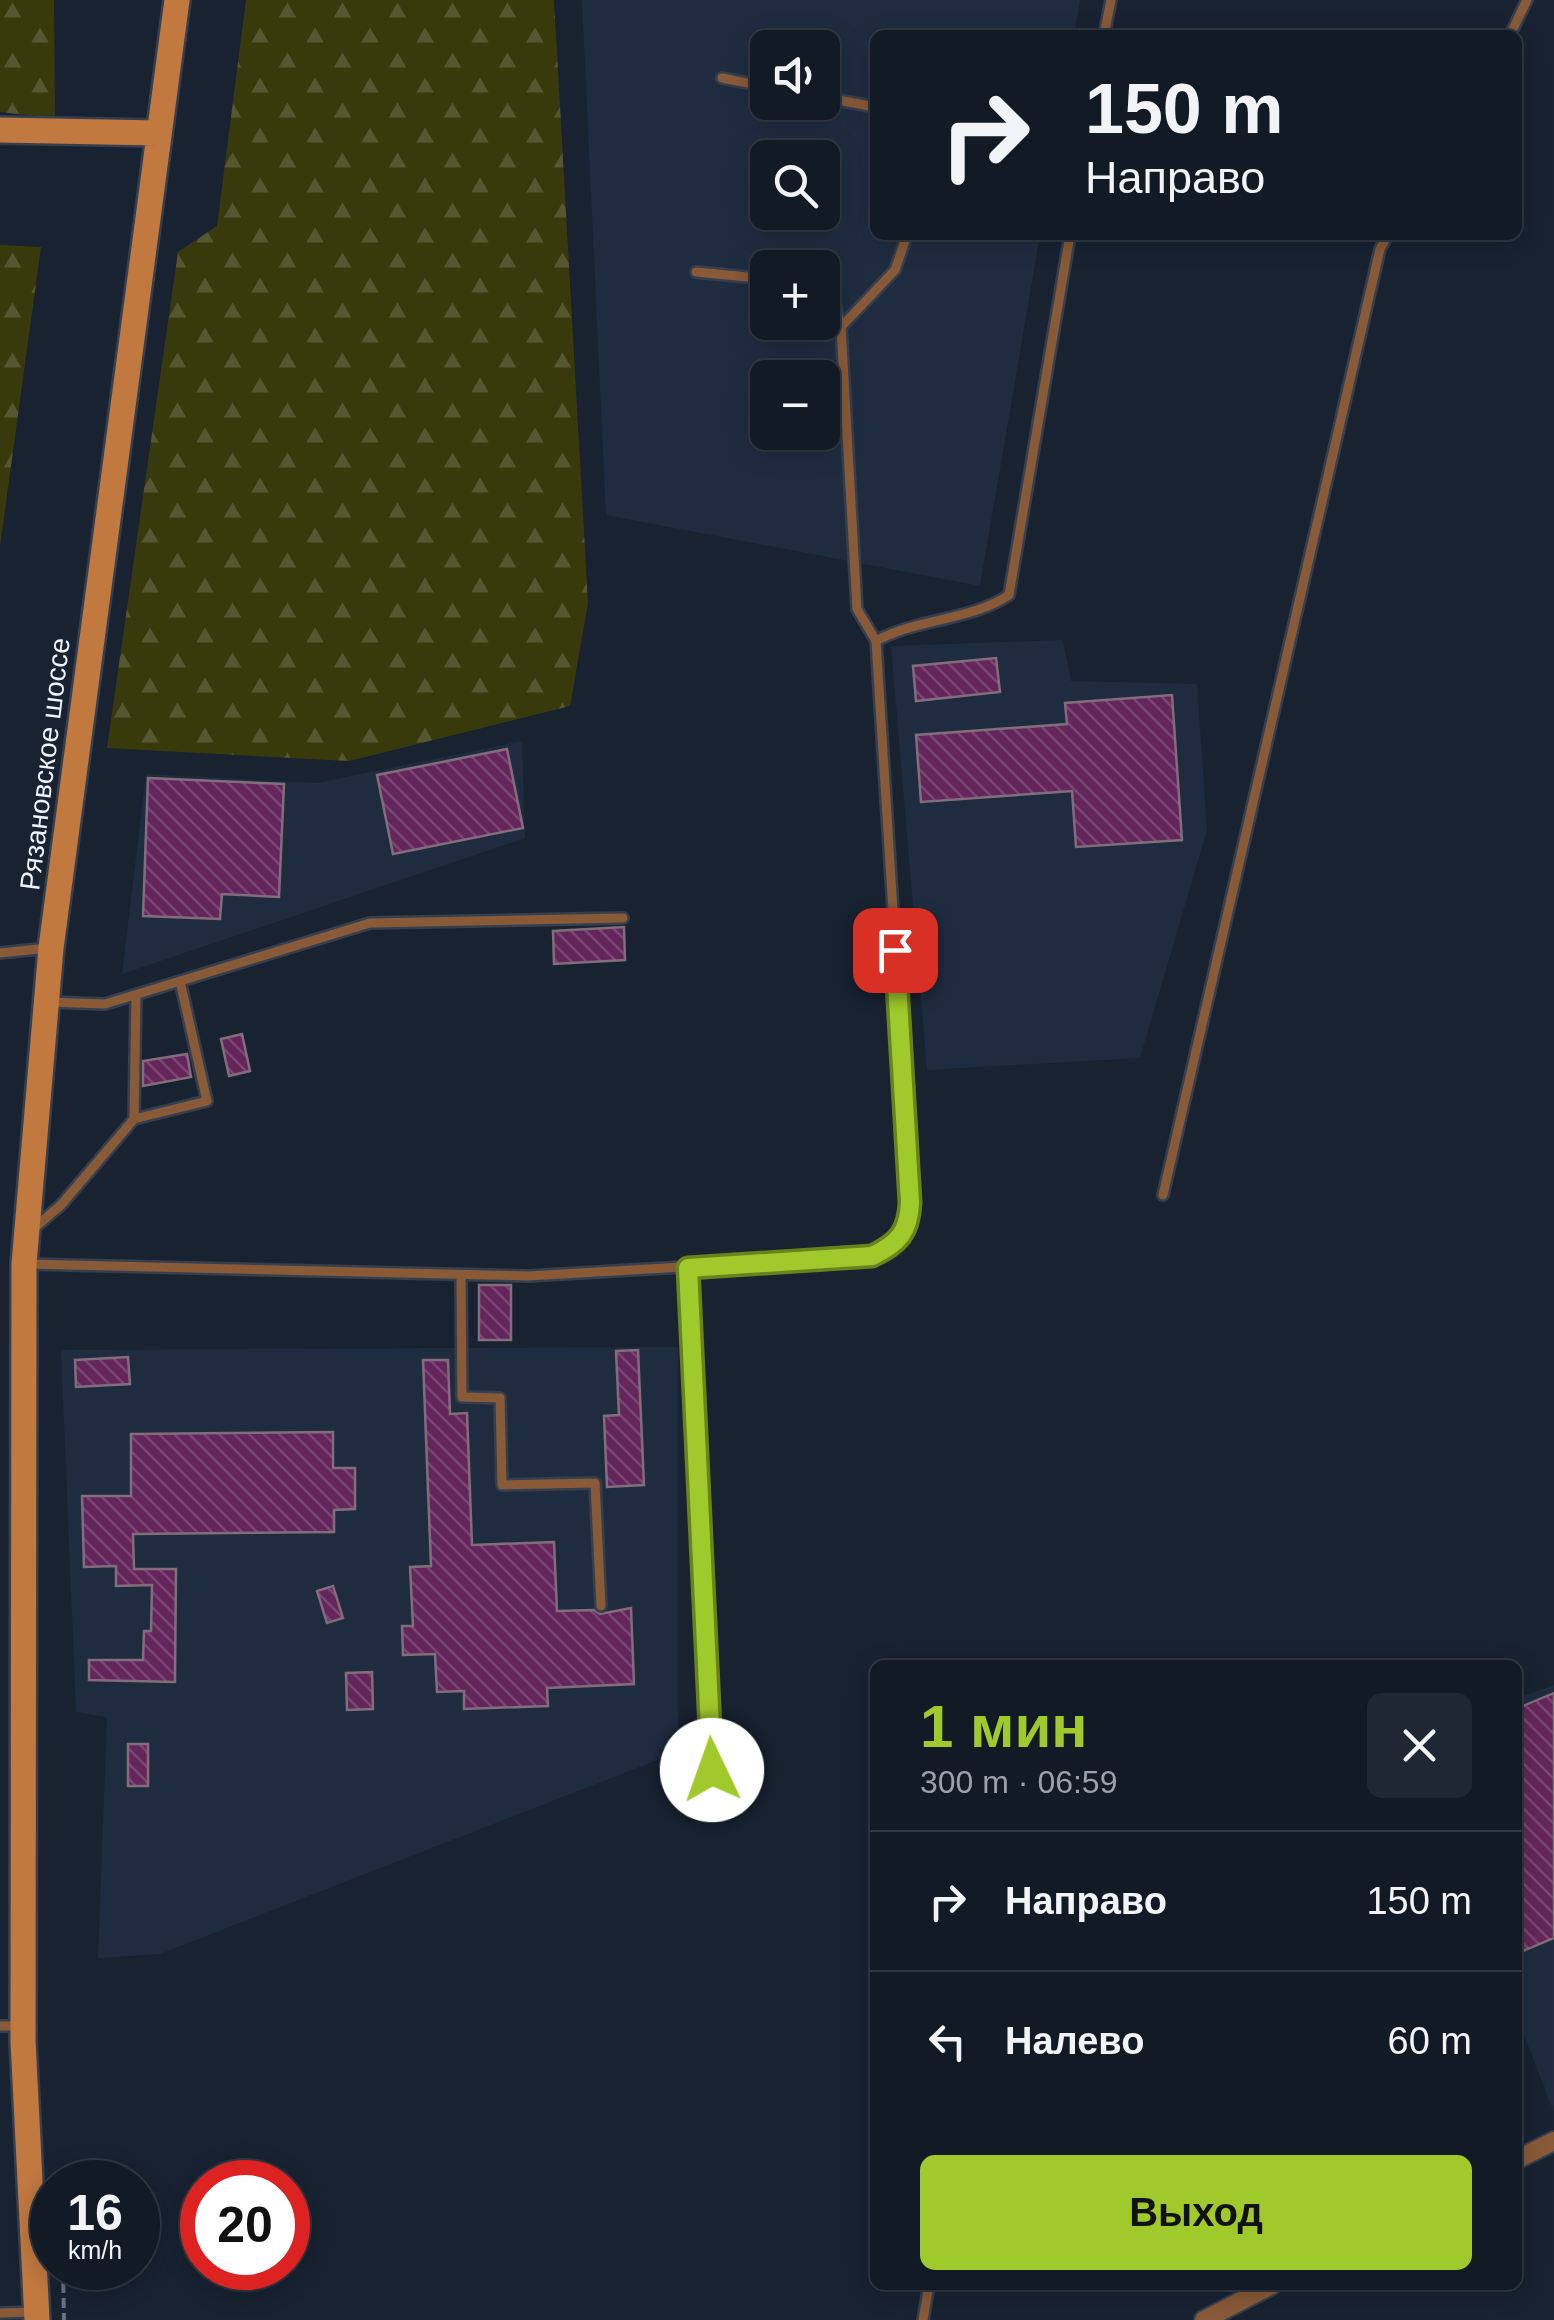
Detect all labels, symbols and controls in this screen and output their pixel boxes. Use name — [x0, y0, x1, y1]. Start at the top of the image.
map controls — [750, 30, 840, 450]
button: sound — [750, 30, 840, 120]
icon: right — [920, 70, 1050, 200]
text: 150 m — [1085, 70, 1283, 148]
button: search — [750, 140, 840, 230]
text: Направо — [1085, 152, 1265, 203]
button: + — [750, 250, 840, 340]
button: − — [750, 360, 840, 450]
street label: Рязановское шоссе — [14, 636, 76, 892]
pin — [853, 908, 938, 993]
icon: arrive — [868, 923, 923, 978]
text: 1 мин — [920, 1693, 1088, 1760]
button: close — [1367, 1693, 1472, 1798]
position arrow — [660, 1718, 764, 1822]
text: 300 m · 06:59 — [920, 1764, 1117, 1800]
icon: right — [920, 1874, 975, 1929]
text: Направо — [1005, 1880, 1167, 1922]
text: 150 m — [1366, 1880, 1472, 1922]
icon: left — [920, 2014, 975, 2069]
text: Налево — [1005, 2020, 1144, 2062]
text: 60 m — [1388, 2020, 1472, 2062]
button: Выход — [920, 2155, 1472, 2270]
speed limit sign: 20 — [180, 2160, 310, 2290]
text: 16 — [67, 2185, 123, 2241]
text: km/h — [68, 2236, 122, 2264]

